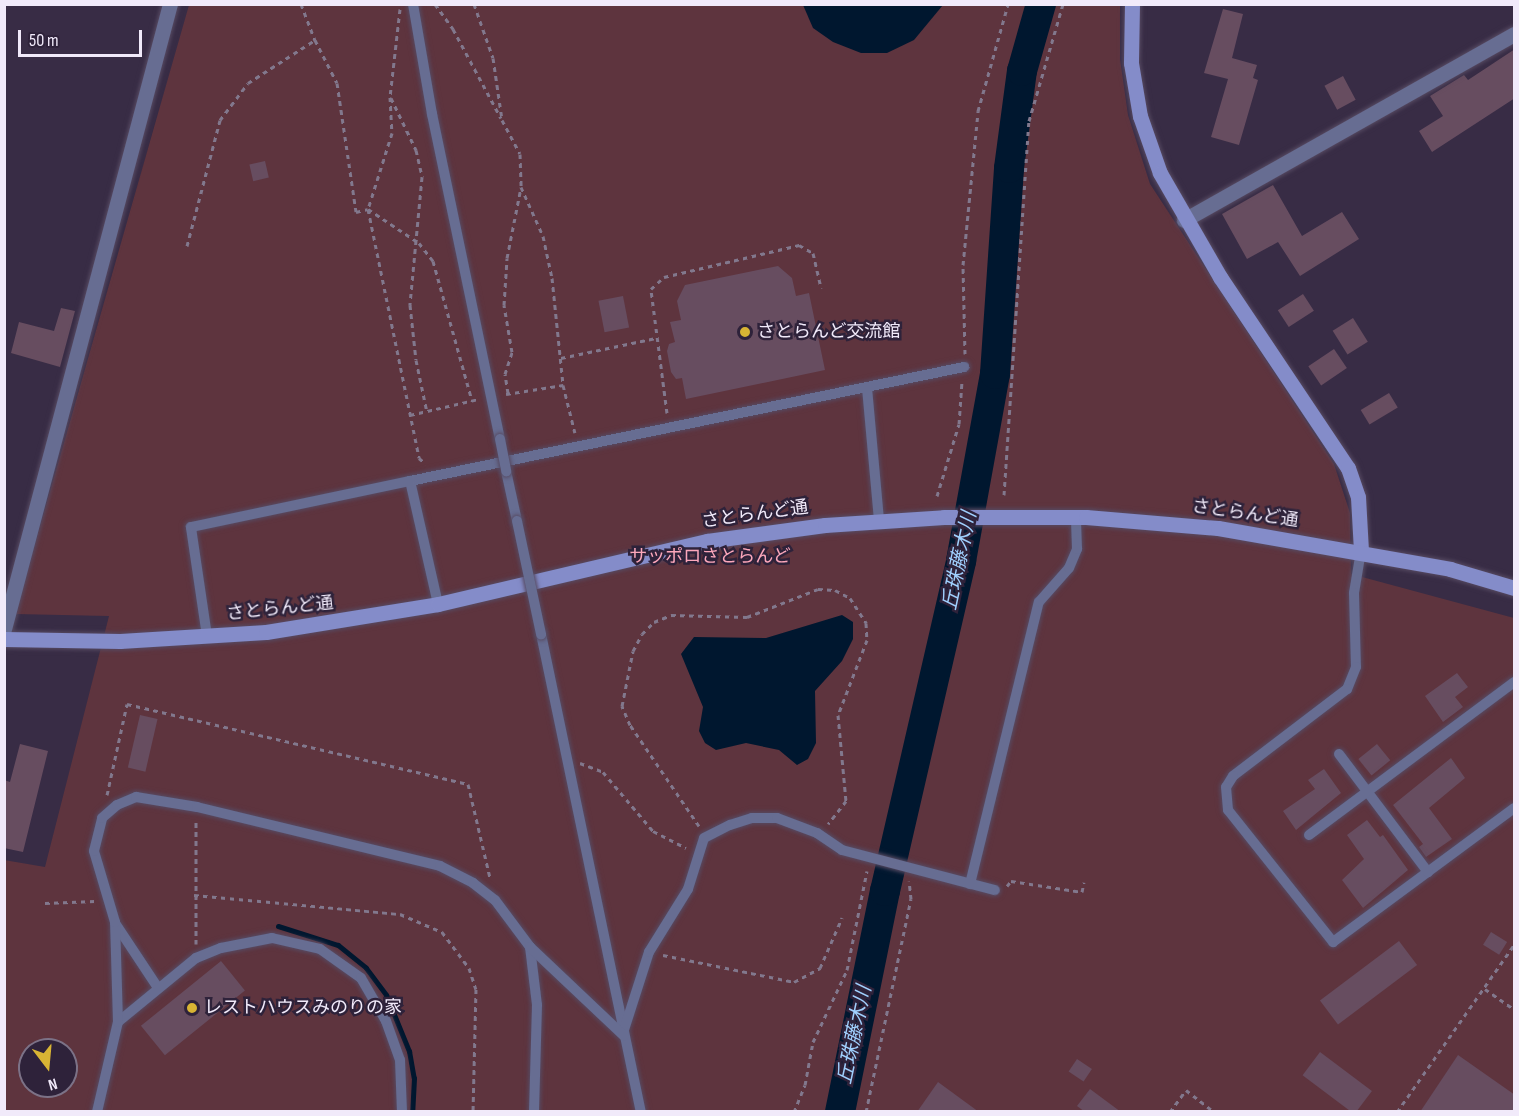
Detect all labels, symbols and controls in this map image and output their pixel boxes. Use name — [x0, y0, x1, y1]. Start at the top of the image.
scale bar — [21, 18, 146, 56]
text: 50 m — [29, 30, 59, 51]
place label: さとらんど交流館 — [757, 321, 901, 343]
marker: さとらんど交流館 — [738, 325, 752, 339]
street label: さとらんど通 — [1190, 496, 1300, 532]
street label: さとらんど通 — [700, 497, 810, 533]
water label: 丘珠藤木川 — [938, 510, 982, 612]
park label: サッポロさとらんど — [629, 546, 791, 568]
street label: さとらんど通 — [225, 593, 335, 625]
water label: 丘珠藤木川 — [833, 984, 877, 1086]
place label: レストハウスみのりの家 — [204, 997, 402, 1019]
marker: レストハウスみのりの家 — [185, 1001, 199, 1015]
north arrow — [18, 1038, 78, 1098]
text: N — [46, 1074, 59, 1094]

